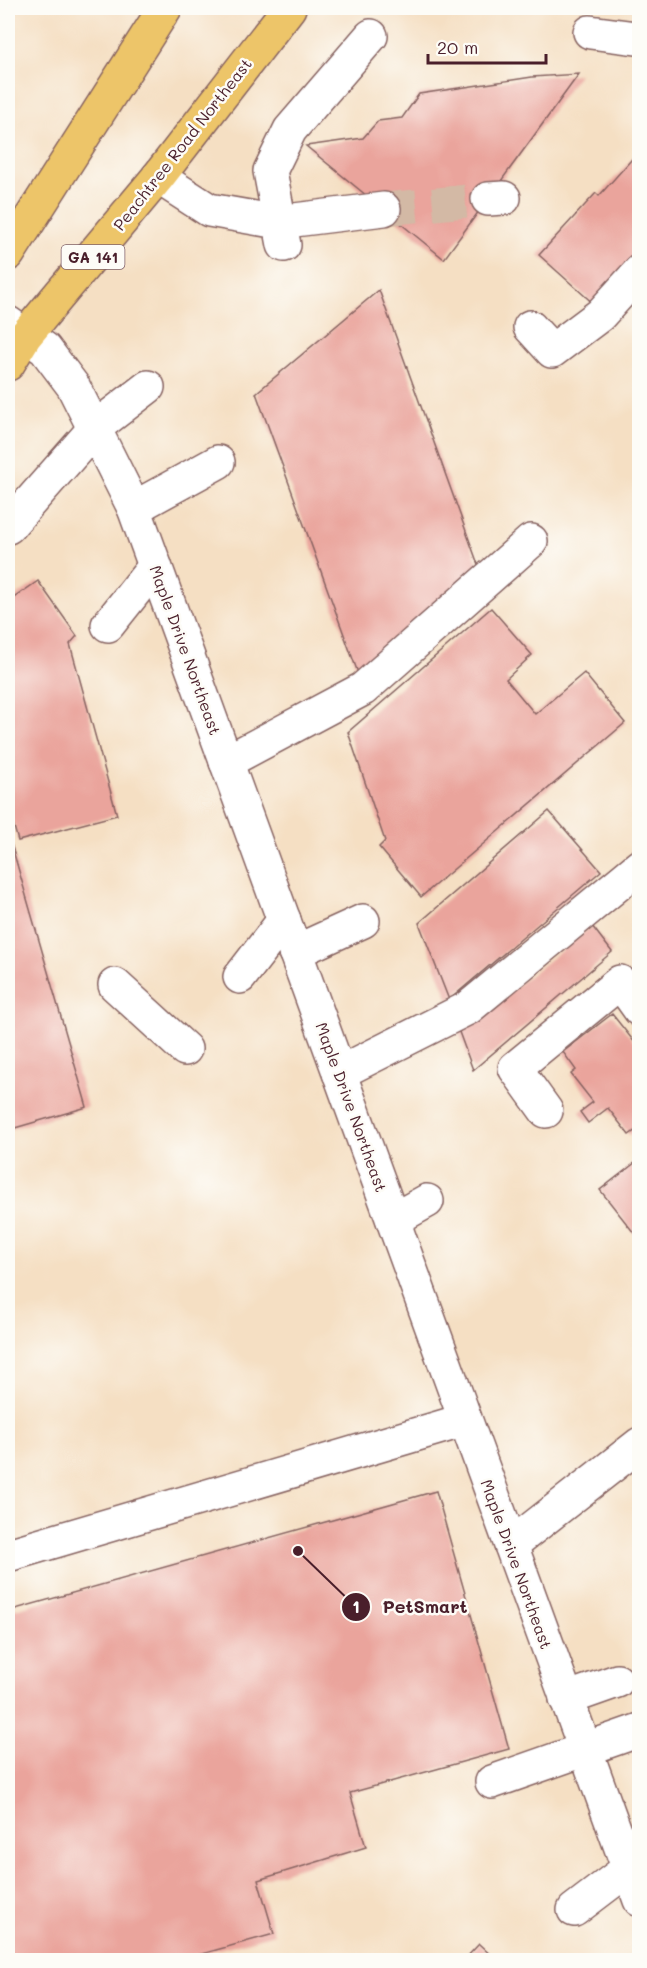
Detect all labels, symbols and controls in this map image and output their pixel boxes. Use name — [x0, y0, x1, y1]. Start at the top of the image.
scale bar — [428, 27, 546, 65]
text: 20 m — [437, 35, 478, 59]
street label: Peachtree Road Northeast — [108, 54, 256, 234]
road number: GA 141 — [62, 245, 124, 269]
street label: Maple Drive Northeast — [146, 562, 226, 738]
street label: Maple Drive Northeast — [312, 1019, 392, 1195]
street label: Maple Drive Northeast — [477, 1476, 557, 1652]
callout: PetSmart — [341, 1589, 480, 1625]
text: 1 — [352, 1594, 360, 1618]
text: PetSmart — [383, 1594, 468, 1618]

